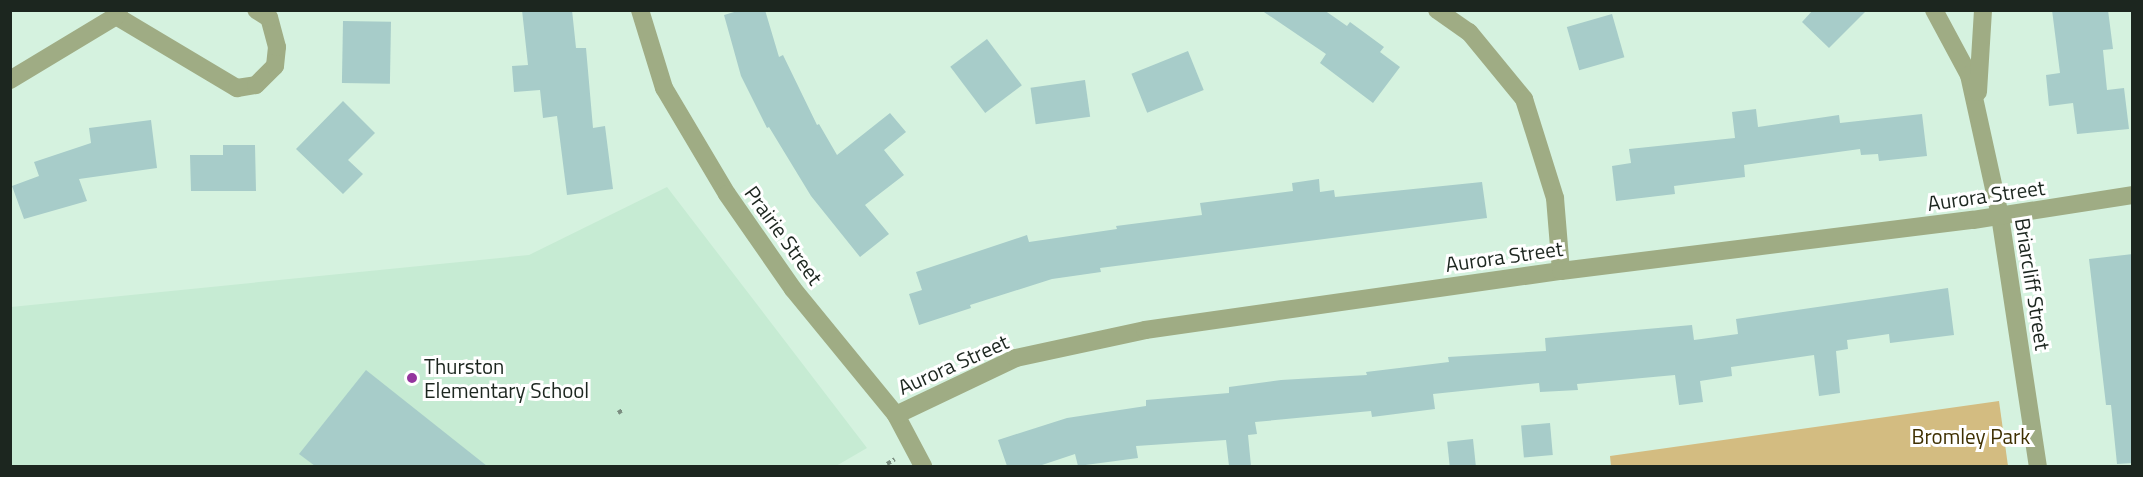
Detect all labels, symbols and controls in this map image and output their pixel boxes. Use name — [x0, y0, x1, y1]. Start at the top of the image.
street label: Aurora Street — [1926, 174, 2046, 216]
street label: Prairie Street — [740, 181, 828, 289]
street label: Briarcliff Street — [2010, 216, 2056, 352]
street label: Aurora Street — [1444, 235, 1564, 277]
street label: Aurora Street — [894, 328, 1012, 400]
place label: Thurston Elementary School — [424, 353, 589, 403]
marker: Thurston Elementary School — [405, 371, 419, 385]
park label: Bromley Park — [1912, 423, 2030, 449]

